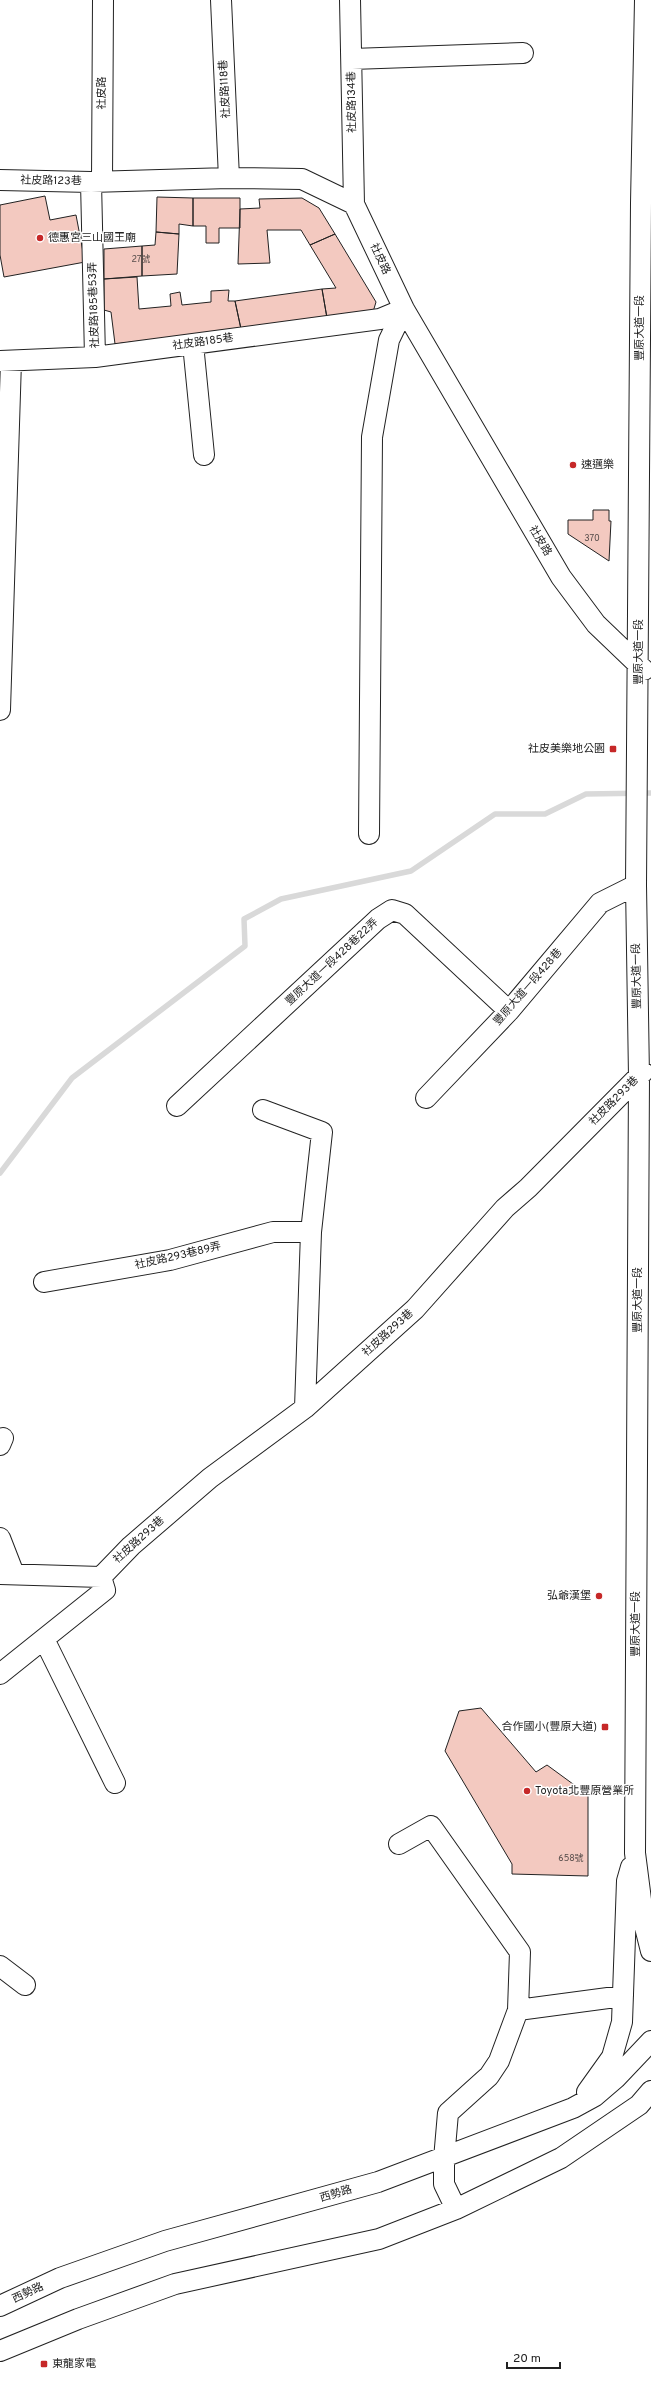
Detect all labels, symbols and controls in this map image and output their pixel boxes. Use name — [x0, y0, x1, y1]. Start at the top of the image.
street label: 社皮路118巷 — [216, 59, 234, 119]
street label: 社皮路134巷 — [344, 71, 360, 133]
street label: 社皮路 — [95, 77, 109, 110]
street label: 社皮路123巷 — [20, 173, 82, 189]
place label: 德惠宮三山國王廟 — [48, 231, 136, 245]
marker: 德惠宮三山國王廟 — [35, 233, 45, 243]
street label: 社皮路 — [367, 241, 393, 277]
house number: 27號 — [131, 254, 151, 265]
street label: 社皮路185巷53弄 — [86, 262, 102, 348]
street label: 豐原大道一段 — [633, 295, 647, 361]
street label: 社皮路185巷 — [171, 331, 235, 353]
place label: 速邁樂 — [581, 458, 614, 472]
marker: 速邁樂 — [568, 460, 578, 470]
street label: 社皮路 — [526, 523, 554, 559]
house number: 370 — [584, 533, 600, 544]
street label: 豐原大道一段 — [632, 619, 646, 685]
place label: 社皮美樂地公園 — [528, 742, 605, 756]
marker: 社皮美樂地公園 — [608, 744, 618, 754]
street label: 豐原大道一段428巷22弄 — [283, 915, 381, 1009]
street label: 豐原大道一段 — [629, 943, 645, 1009]
street label: 豐原大道一段428巷 — [491, 946, 565, 1028]
street label: 社皮路293巷 — [586, 1073, 642, 1129]
street label: 社皮路293巷89弄 — [134, 1239, 222, 1273]
street label: 豐原大道一段 — [631, 1267, 645, 1333]
street label: 社皮路293巷 — [360, 1306, 416, 1360]
street label: 社皮路293巷 — [111, 1513, 167, 1567]
place label: 弘爺漢堡 — [547, 1589, 591, 1603]
marker: 弘爺漢堡 — [594, 1591, 604, 1601]
street label: 豐原大道一段 — [629, 1591, 643, 1657]
place label: 合作國小(豐原大道) — [501, 1720, 597, 1734]
marker: 合作國小(豐原大道) — [600, 1722, 610, 1732]
place label: Toyota北豐原營業所 — [535, 1784, 634, 1798]
marker: Toyota北豐原營業所 — [522, 1786, 532, 1796]
house number: 658號 — [558, 1853, 584, 1864]
street label: 西勢路 — [318, 2183, 354, 2205]
street label: 西勢路 — [10, 2280, 46, 2306]
scale bar — [507, 2344, 560, 2370]
text: 20 m — [513, 2351, 541, 2367]
place label: 東龍家電 — [52, 2357, 96, 2371]
marker: 東龍家電 — [39, 2359, 49, 2369]

